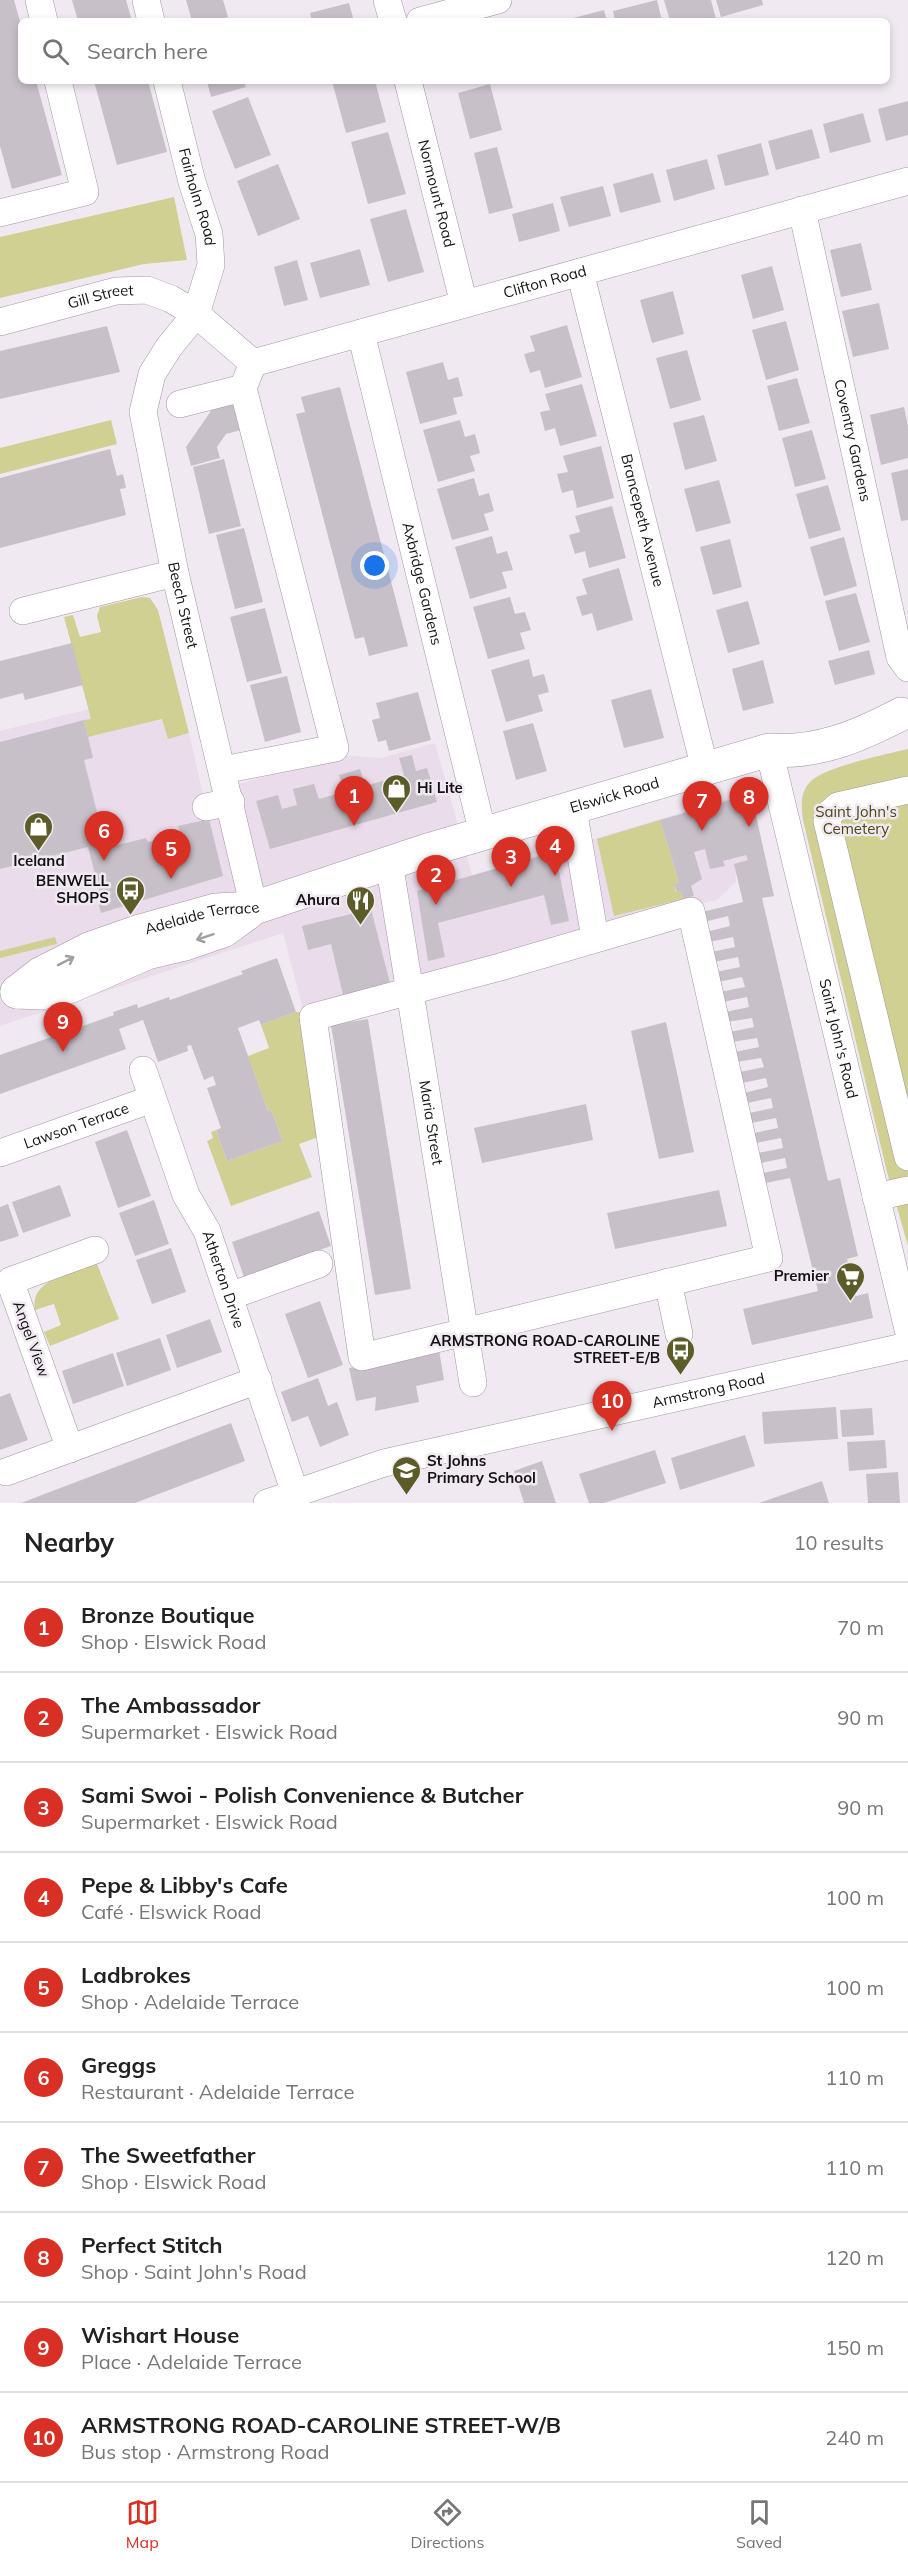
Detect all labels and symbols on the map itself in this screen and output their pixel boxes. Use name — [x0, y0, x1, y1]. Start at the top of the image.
street label: Normount Road — [414, 138, 459, 249]
street label: Fairholm Road — [175, 146, 220, 246]
street label: Clifton Road — [501, 261, 588, 302]
street label: Gill Street — [65, 280, 134, 313]
street label: Coventry Gardens — [830, 377, 876, 503]
street label: Brancepeth Avenue — [617, 452, 669, 589]
street label: Axbridge Gardens — [398, 520, 447, 647]
your location — [360, 551, 389, 580]
street label: Beech Street — [164, 560, 202, 650]
shop icon: Hi Lite — [380, 772, 412, 814]
street label: Elswick Road — [567, 773, 661, 817]
pin: 1 — [334, 776, 374, 826]
place label: Hi Lite — [417, 778, 463, 797]
pin: 8 — [730, 778, 768, 827]
pin: 7 — [682, 782, 722, 831]
park label: Saint John's Cemetery — [815, 802, 897, 838]
shop icon: Iceland — [23, 810, 55, 852]
pin: 6 — [84, 812, 124, 861]
pin: 4 — [536, 826, 574, 876]
pin: 5 — [152, 830, 190, 879]
pin: 3 — [492, 838, 530, 887]
place label: Iceland — [13, 851, 65, 870]
pin: 2 — [416, 856, 456, 905]
place label: BENWELL SHOPS — [36, 871, 110, 907]
bus stop icon: BENWELL SHOPS — [114, 874, 146, 916]
restaurant icon: Ahura — [345, 884, 377, 926]
place label: Ahura — [296, 890, 340, 909]
street label: Adelaide Terrace — [142, 897, 262, 938]
one-way arrow — [196, 933, 215, 944]
one-way arrow — [57, 955, 74, 967]
street label: Saint John's Road — [815, 977, 862, 1100]
pin: 9 — [44, 1002, 82, 1052]
street label: Maria Street — [415, 1079, 448, 1166]
street label: Lawson Terrace — [21, 1098, 131, 1153]
street label: Atherton Drive — [199, 1228, 249, 1331]
supermarket icon: Premier — [834, 1260, 866, 1302]
place label: Premier — [774, 1266, 829, 1285]
street label: Angel View — [9, 1298, 54, 1380]
place label: ARMSTRONG ROAD-CAROLINE STREET-E/B — [430, 1331, 660, 1367]
bus stop icon: ARMSTRONG ROAD-CAROLINE STREET-E/B — [665, 1334, 697, 1376]
street label: Armstrong Road — [650, 1368, 766, 1412]
pin: 10 — [592, 1382, 632, 1431]
place label: St Johns Primary School — [427, 1451, 536, 1487]
school or university icon: St Johns Primary School — [390, 1454, 422, 1496]

